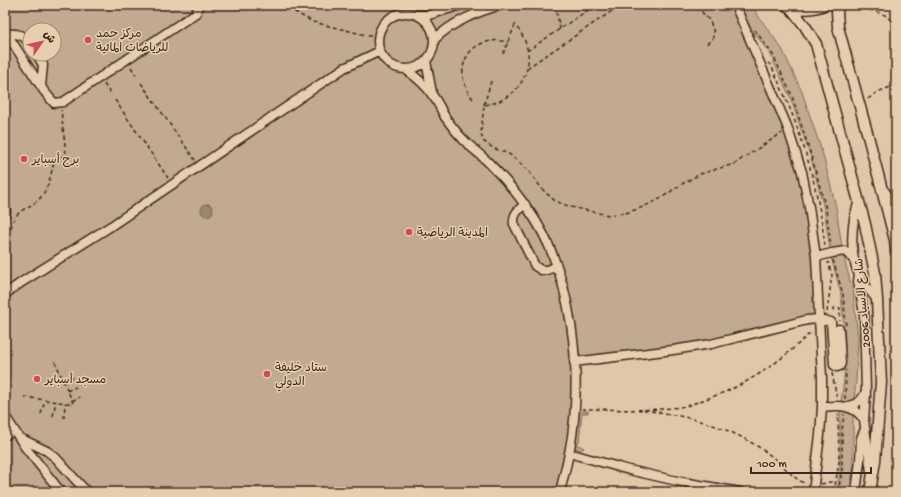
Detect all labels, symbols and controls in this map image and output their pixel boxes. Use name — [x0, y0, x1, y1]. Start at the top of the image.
north arrow — [22, 22, 62, 62]
place label: مركز حمد للرياضات المائية — [96, 28, 168, 56]
text: ش — [40, 29, 57, 46]
marker: مركز حمد للرياضات المائية — [83, 35, 93, 45]
place label: برج أسباير — [31, 152, 79, 168]
marker: برج أسباير — [19, 154, 29, 164]
marker: المدينة الرياضية — [404, 227, 414, 237]
place label: المدينة الرياضية — [417, 227, 488, 241]
street label: شارع الاسياد 2006 — [853, 258, 875, 348]
place label: ستاد خليفة الدولي — [275, 361, 327, 392]
marker: ستاد خليفة الدولي — [262, 369, 272, 379]
place label: مسجد أسباير — [44, 372, 106, 388]
marker: مسجد أسباير — [32, 374, 42, 384]
scale bar — [751, 449, 871, 475]
text: 100 m — [756, 458, 787, 472]

